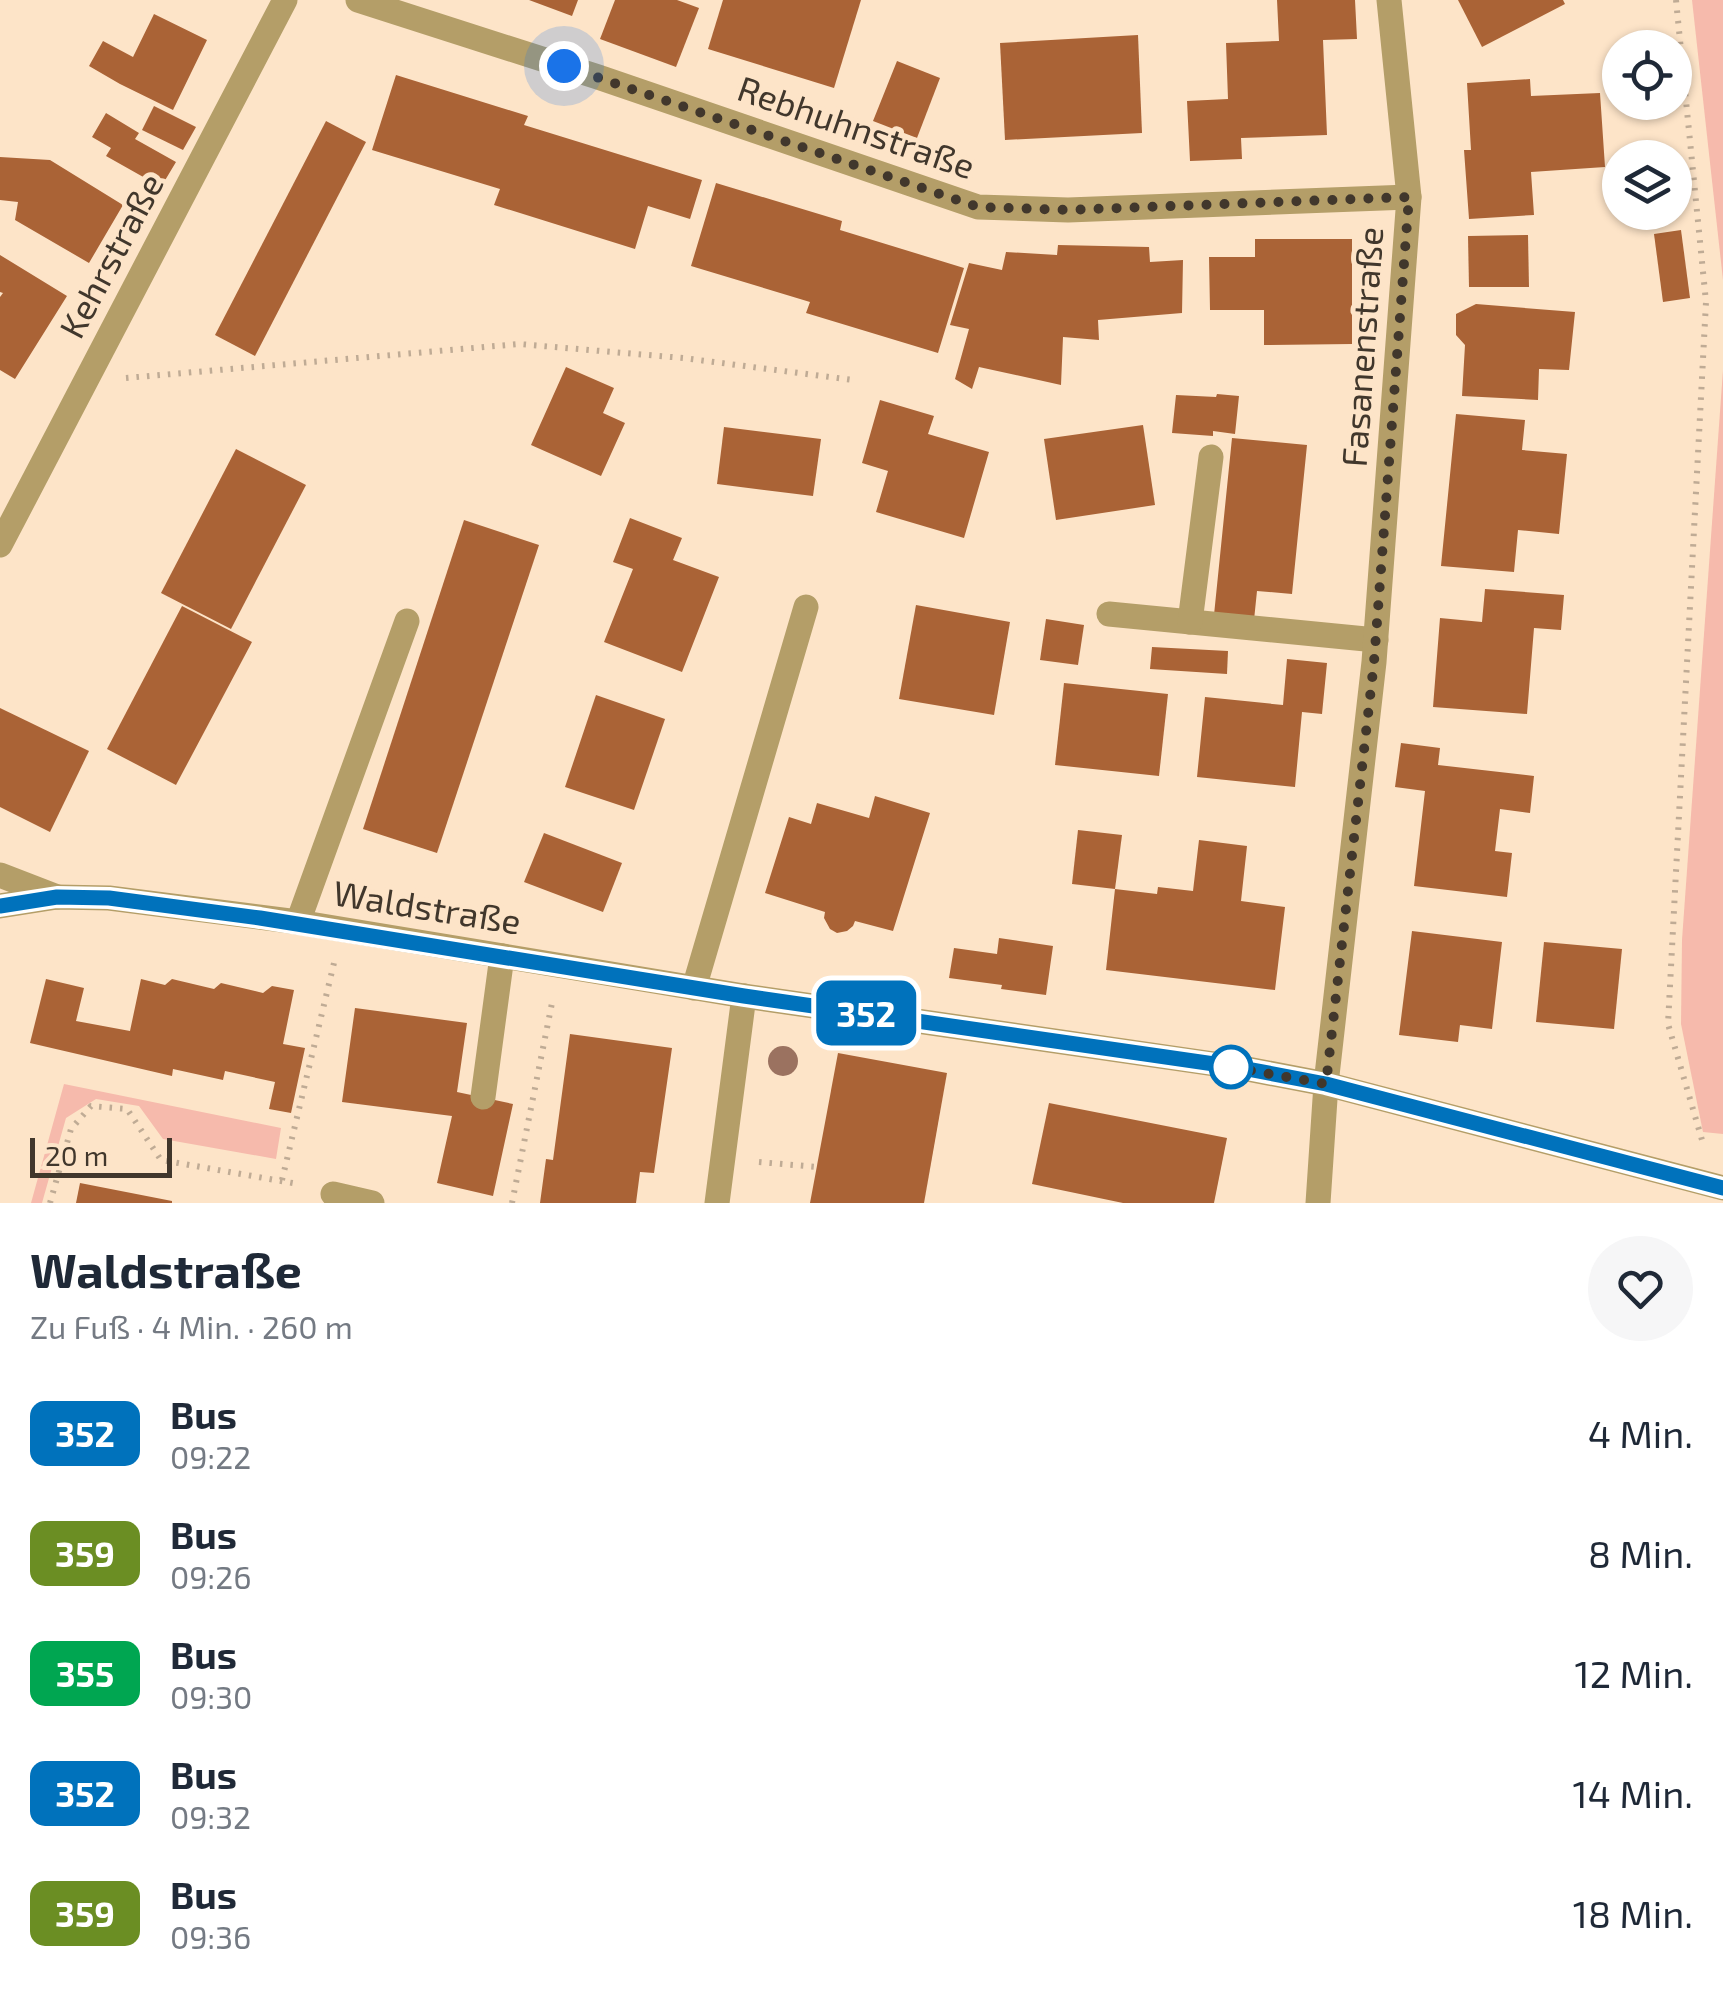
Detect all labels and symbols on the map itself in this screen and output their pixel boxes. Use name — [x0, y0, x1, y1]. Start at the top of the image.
your location — [539, 41, 589, 91]
street label: Rebhuhnstraße — [733, 66, 981, 186]
street label: Kehrstraße — [49, 166, 171, 344]
street label: Fasanenstraße — [1332, 225, 1390, 468]
street label: Waldstraße — [331, 870, 524, 942]
line badge: 352 — [808, 980, 924, 1046]
unlabelled marker — [1210, 1046, 1252, 1088]
scale bar — [30, 1133, 172, 1178]

